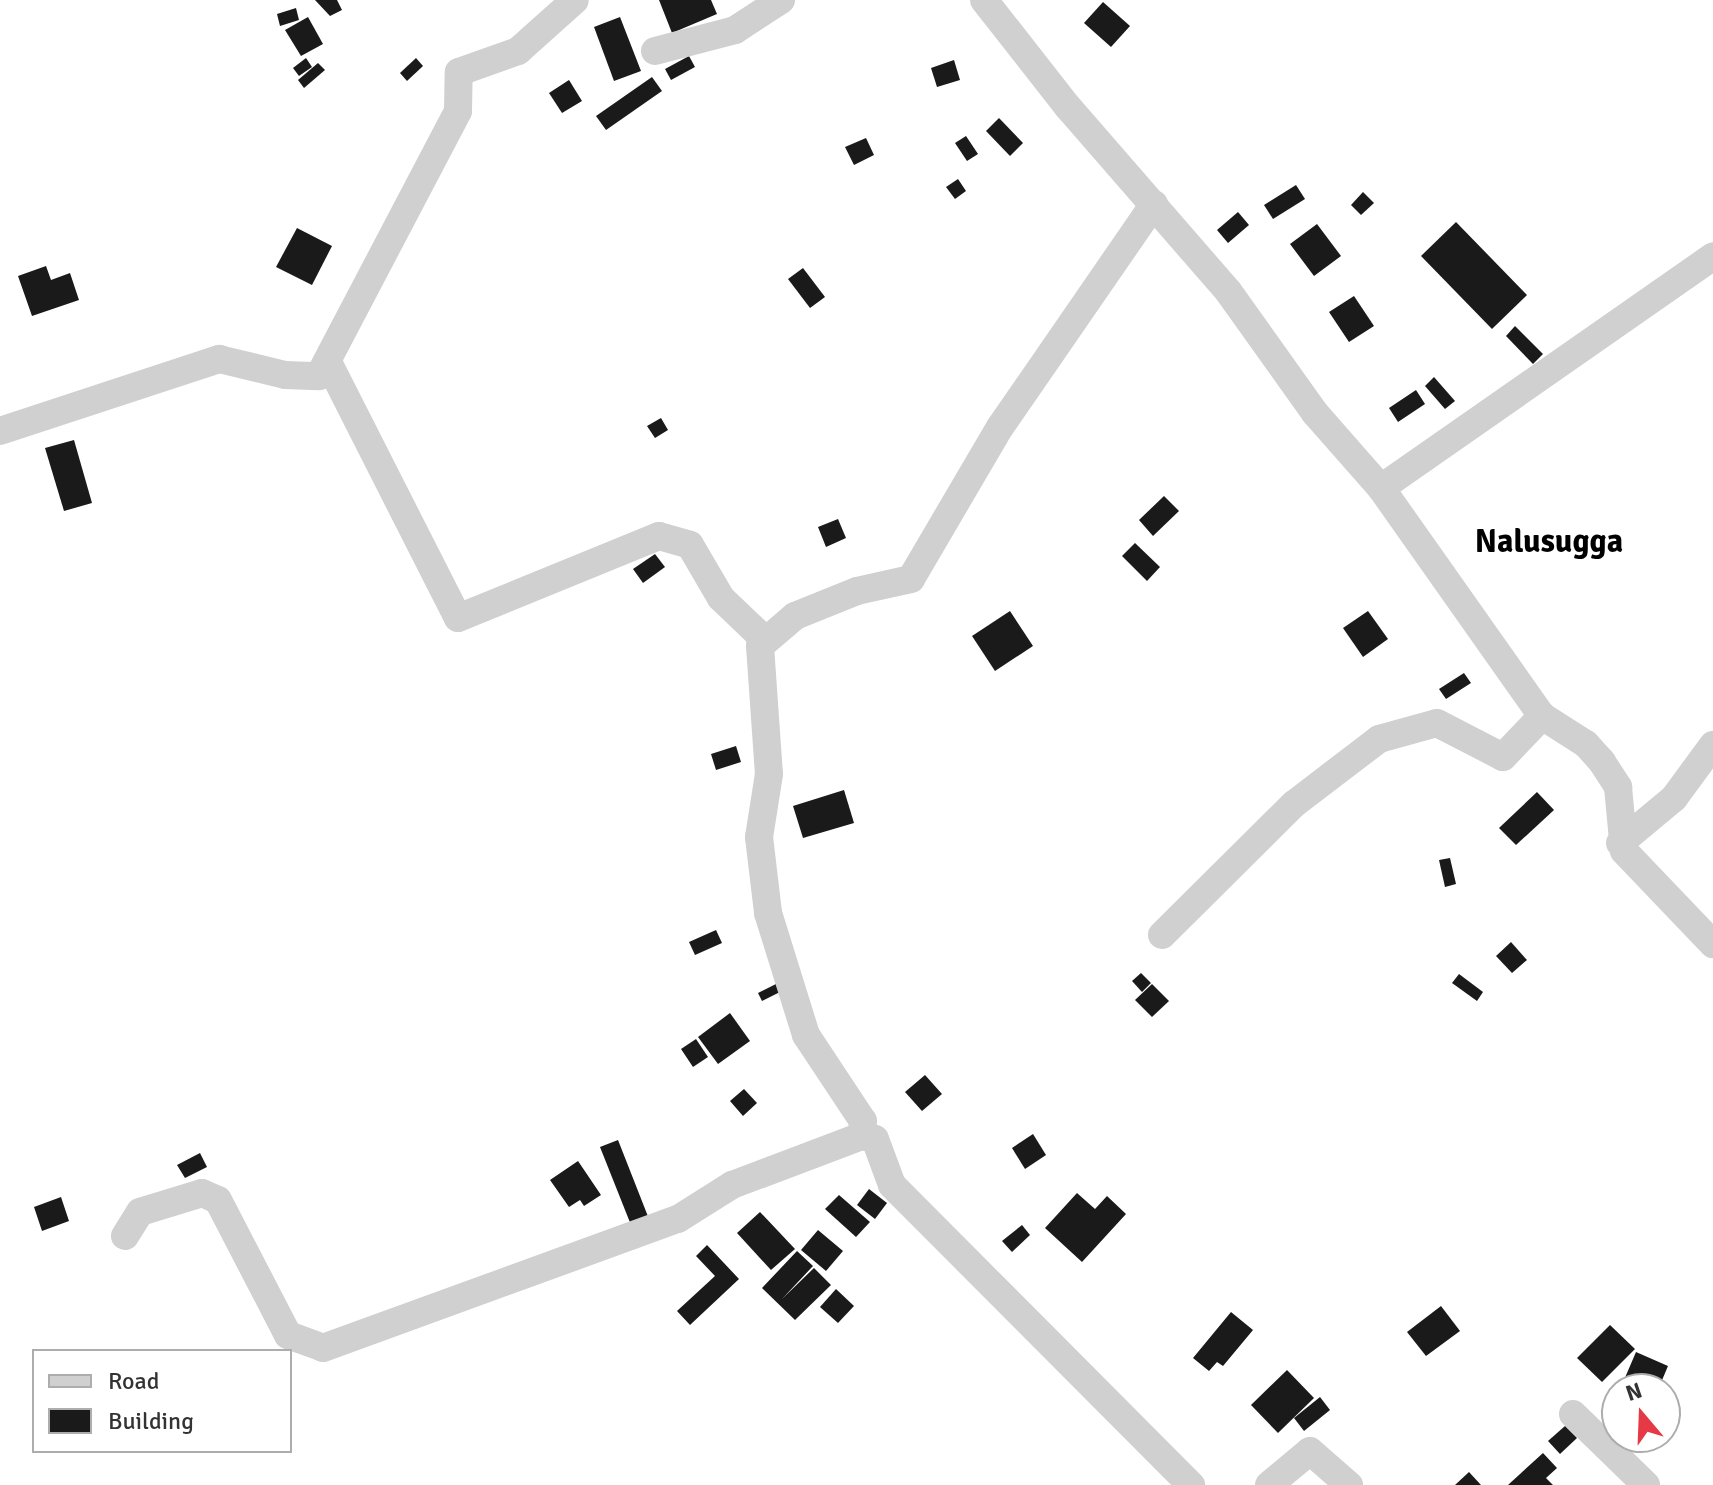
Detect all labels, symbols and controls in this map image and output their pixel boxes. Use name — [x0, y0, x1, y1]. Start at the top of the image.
district label: Nalusugga — [1475, 523, 1623, 561]
legend — [32, 1349, 292, 1453]
text: Road — [108, 1366, 159, 1396]
north arrow — [1601, 1373, 1681, 1453]
text: N — [1622, 1376, 1645, 1407]
text: Building — [108, 1406, 194, 1436]

